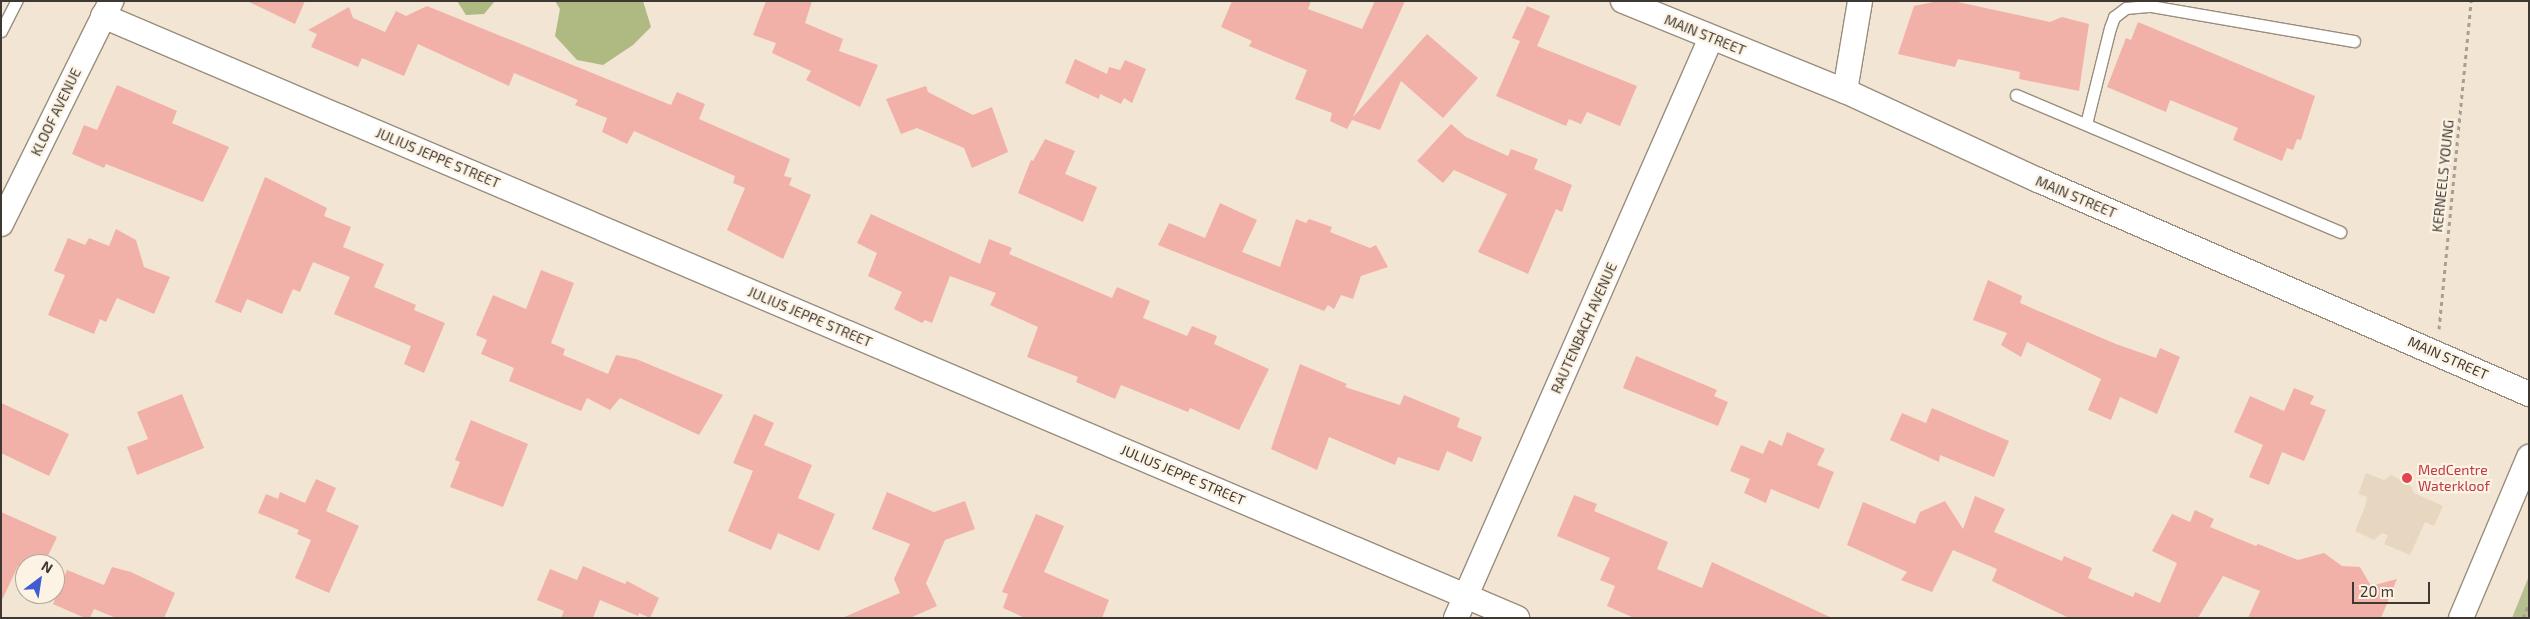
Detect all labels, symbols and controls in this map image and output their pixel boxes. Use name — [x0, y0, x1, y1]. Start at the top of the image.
street label: MAIN STREET — [1662, 11, 1748, 59]
street label: KLOOF AVENUE — [27, 65, 85, 159]
street label: KERNEELS YOUNG — [2429, 119, 2457, 233]
street label: JULIUS JEPPE STREET — [373, 124, 503, 192]
street label: MAIN STREET — [2033, 172, 2119, 222]
street label: RAUTENBACH AVENUE — [1547, 260, 1621, 396]
street label: JULIUS JEPPE STREET — [745, 283, 875, 351]
street label: MAIN STREET — [2405, 333, 2491, 383]
street label: JULIUS JEPPE STREET — [1118, 441, 1248, 509]
place label: MedCentre Waterkloof — [2418, 462, 2490, 494]
marker: MedCentre Waterkloof — [2400, 471, 2414, 485]
north arrow — [15, 554, 65, 604]
text: N — [39, 557, 56, 576]
scale bar — [2355, 572, 2432, 604]
text: 20 m — [2360, 582, 2394, 600]

